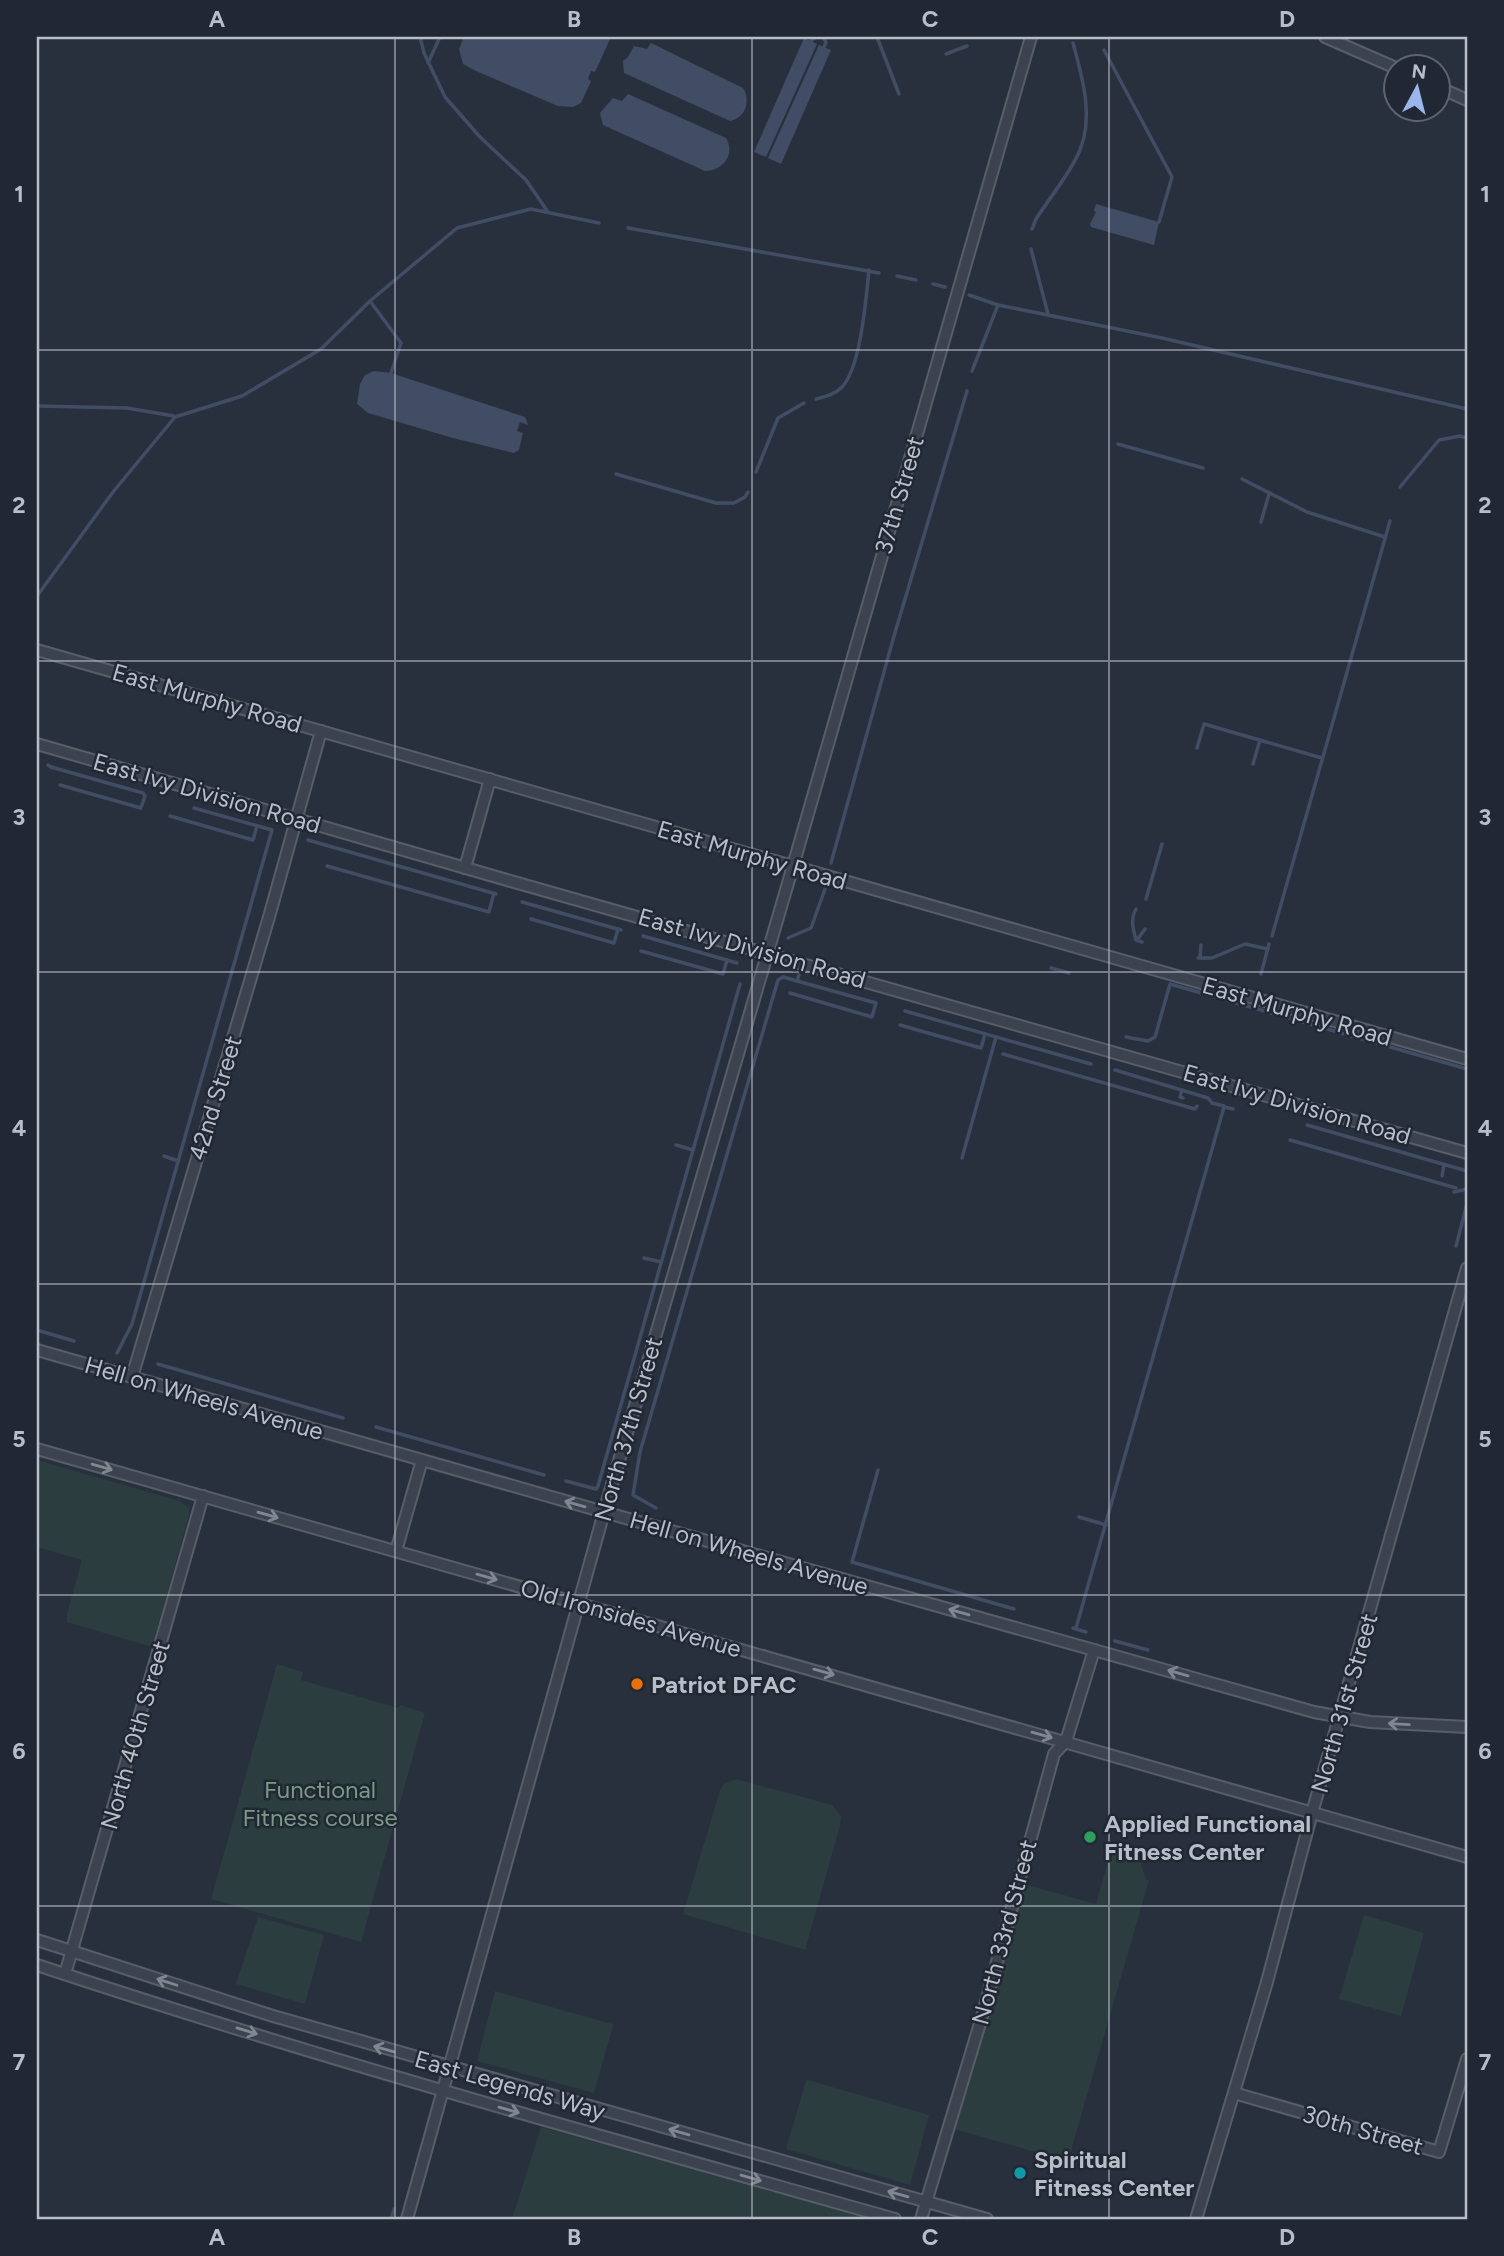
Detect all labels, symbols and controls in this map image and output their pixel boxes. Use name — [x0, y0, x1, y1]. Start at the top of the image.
text: A — [209, 5, 226, 33]
text: B — [567, 5, 581, 33]
text: C — [922, 5, 939, 33]
text: D — [1279, 5, 1295, 33]
north arrow — [1382, 52, 1452, 122]
text: N — [1410, 59, 1428, 84]
text: 1 — [14, 180, 24, 208]
text: 1 — [1480, 180, 1490, 208]
street label: 37th Street — [868, 433, 930, 557]
text: 2 — [12, 491, 26, 519]
text: 2 — [1478, 491, 1492, 519]
street label: East Murphy Road — [109, 657, 305, 739]
street label: East Ivy Division Road — [90, 747, 324, 839]
text: 3 — [13, 803, 25, 831]
text: 3 — [1479, 803, 1491, 831]
street label: East Murphy Road — [654, 814, 850, 896]
street label: East Ivy Division Road — [635, 902, 869, 994]
street label: East Murphy Road — [1199, 970, 1395, 1052]
street label: 42nd Street — [182, 1032, 248, 1164]
street label: East Ivy Division Road — [1180, 1058, 1414, 1150]
text: 4 — [12, 1114, 26, 1142]
text: 4 — [1478, 1114, 1492, 1142]
street label: North 37th Street — [588, 1333, 668, 1525]
street label: Hell on Wheels Avenue — [81, 1350, 327, 1446]
text: 5 — [12, 1425, 26, 1453]
text: 5 — [1478, 1425, 1492, 1453]
one-way arrow — [91, 1462, 113, 1475]
one-way arrow — [564, 1496, 586, 1509]
street label: Hell on Wheels Avenue — [626, 1505, 872, 1601]
one-way arrow — [257, 1509, 279, 1522]
one-way arrow — [475, 1571, 498, 1584]
street label: Old Ironsides Avenue — [517, 1573, 745, 1663]
one-way arrow — [948, 1604, 970, 1617]
street label: North 31st Street — [1305, 1610, 1383, 1796]
street label: North 40th Street — [94, 1637, 176, 1833]
one-way arrow — [1167, 1666, 1189, 1679]
one-way arrow — [812, 1667, 834, 1680]
place label: Patriot DFAC — [651, 1670, 796, 1699]
marker: Patriot DFAC — [629, 1676, 645, 1692]
one-way arrow — [1388, 1717, 1411, 1730]
one-way arrow — [1031, 1729, 1053, 1742]
text: 6 — [12, 1737, 26, 1765]
text: 6 — [1478, 1737, 1492, 1765]
park label: Functional Fitness course — [242, 1775, 398, 1832]
place label: Applied Functional Fitness Center — [1104, 1809, 1311, 1866]
marker: Applied Functional Fitness Center — [1082, 1829, 1098, 1845]
street label: North 33rd Street — [965, 1836, 1043, 2028]
one-way arrow — [156, 1974, 178, 1987]
one-way arrow — [236, 2026, 258, 2039]
one-way arrow — [373, 2041, 395, 2054]
street label: East Legends Way — [411, 2044, 609, 2126]
text: 7 — [13, 2048, 26, 2076]
text: 7 — [1479, 2048, 1492, 2076]
street label: 30th Street — [1299, 2099, 1427, 2161]
one-way arrow — [497, 2104, 519, 2117]
one-way arrow — [668, 2125, 690, 2138]
place label: Spiritual Fitness Center — [1034, 2145, 1194, 2202]
marker: Spiritual Fitness Center — [1012, 2165, 1028, 2181]
one-way arrow — [740, 2173, 762, 2186]
one-way arrow — [887, 2187, 910, 2200]
text: A — [209, 2223, 226, 2251]
text: B — [567, 2223, 581, 2251]
text: C — [922, 2223, 939, 2251]
text: D — [1279, 2223, 1295, 2251]

